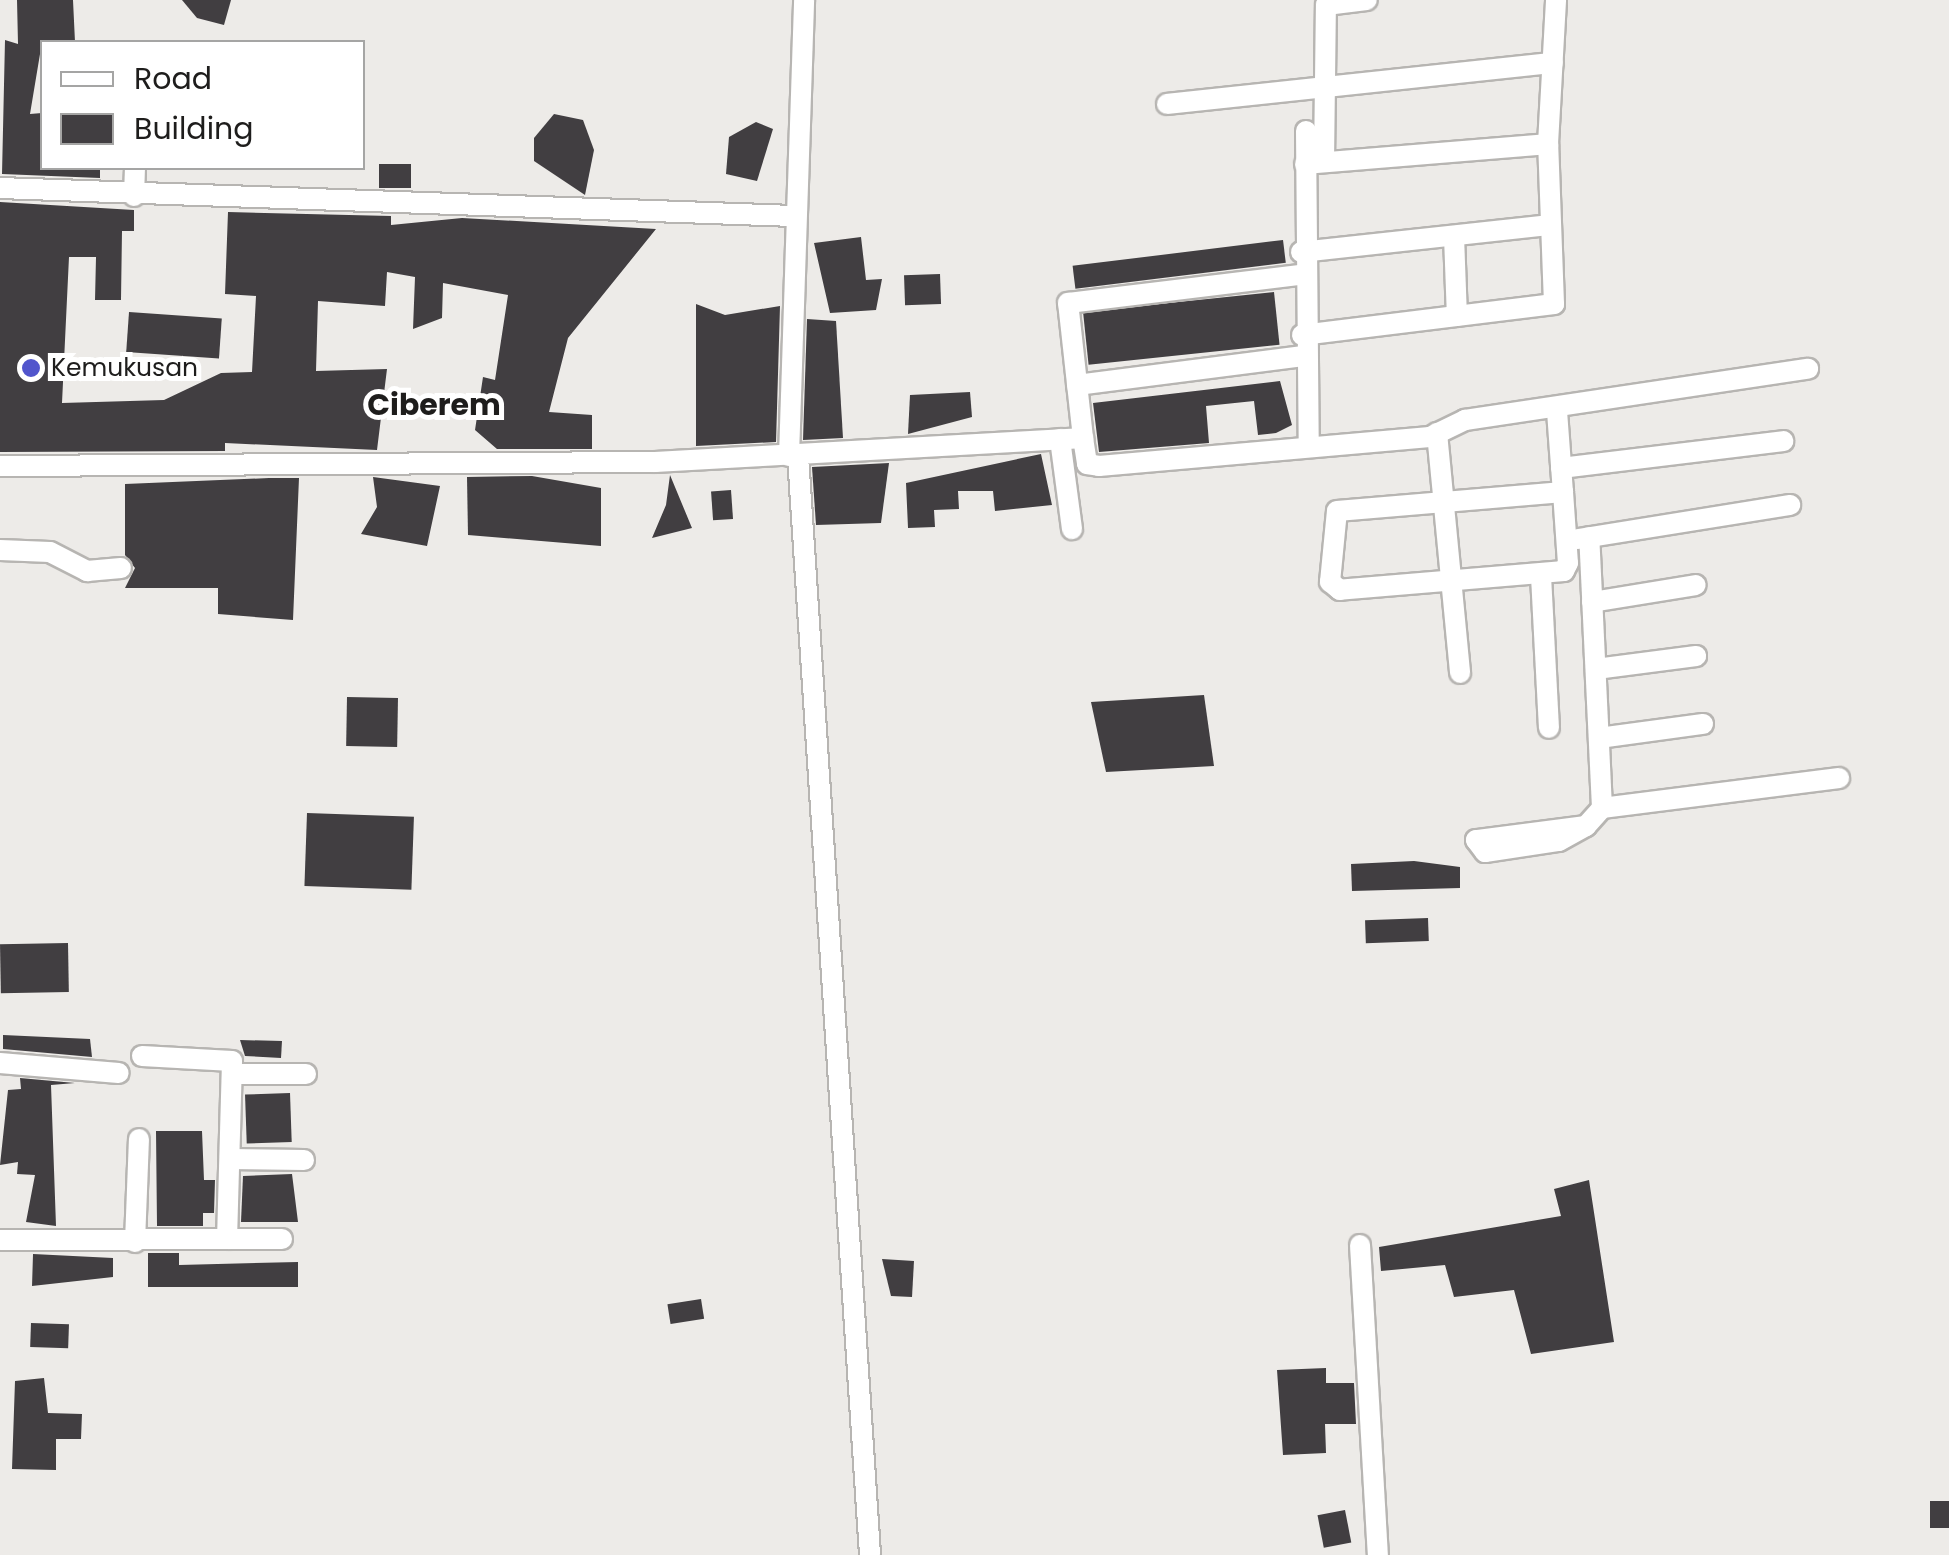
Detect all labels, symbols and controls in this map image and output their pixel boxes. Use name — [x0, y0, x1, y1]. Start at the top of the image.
legend — [40, 40, 365, 170]
text: Road — [134, 57, 212, 100]
text: Building — [134, 107, 254, 150]
place label: Kemukusan — [51, 353, 198, 383]
marker: Kemukusan — [20, 357, 42, 379]
district label: Ciberem — [367, 387, 501, 423]

